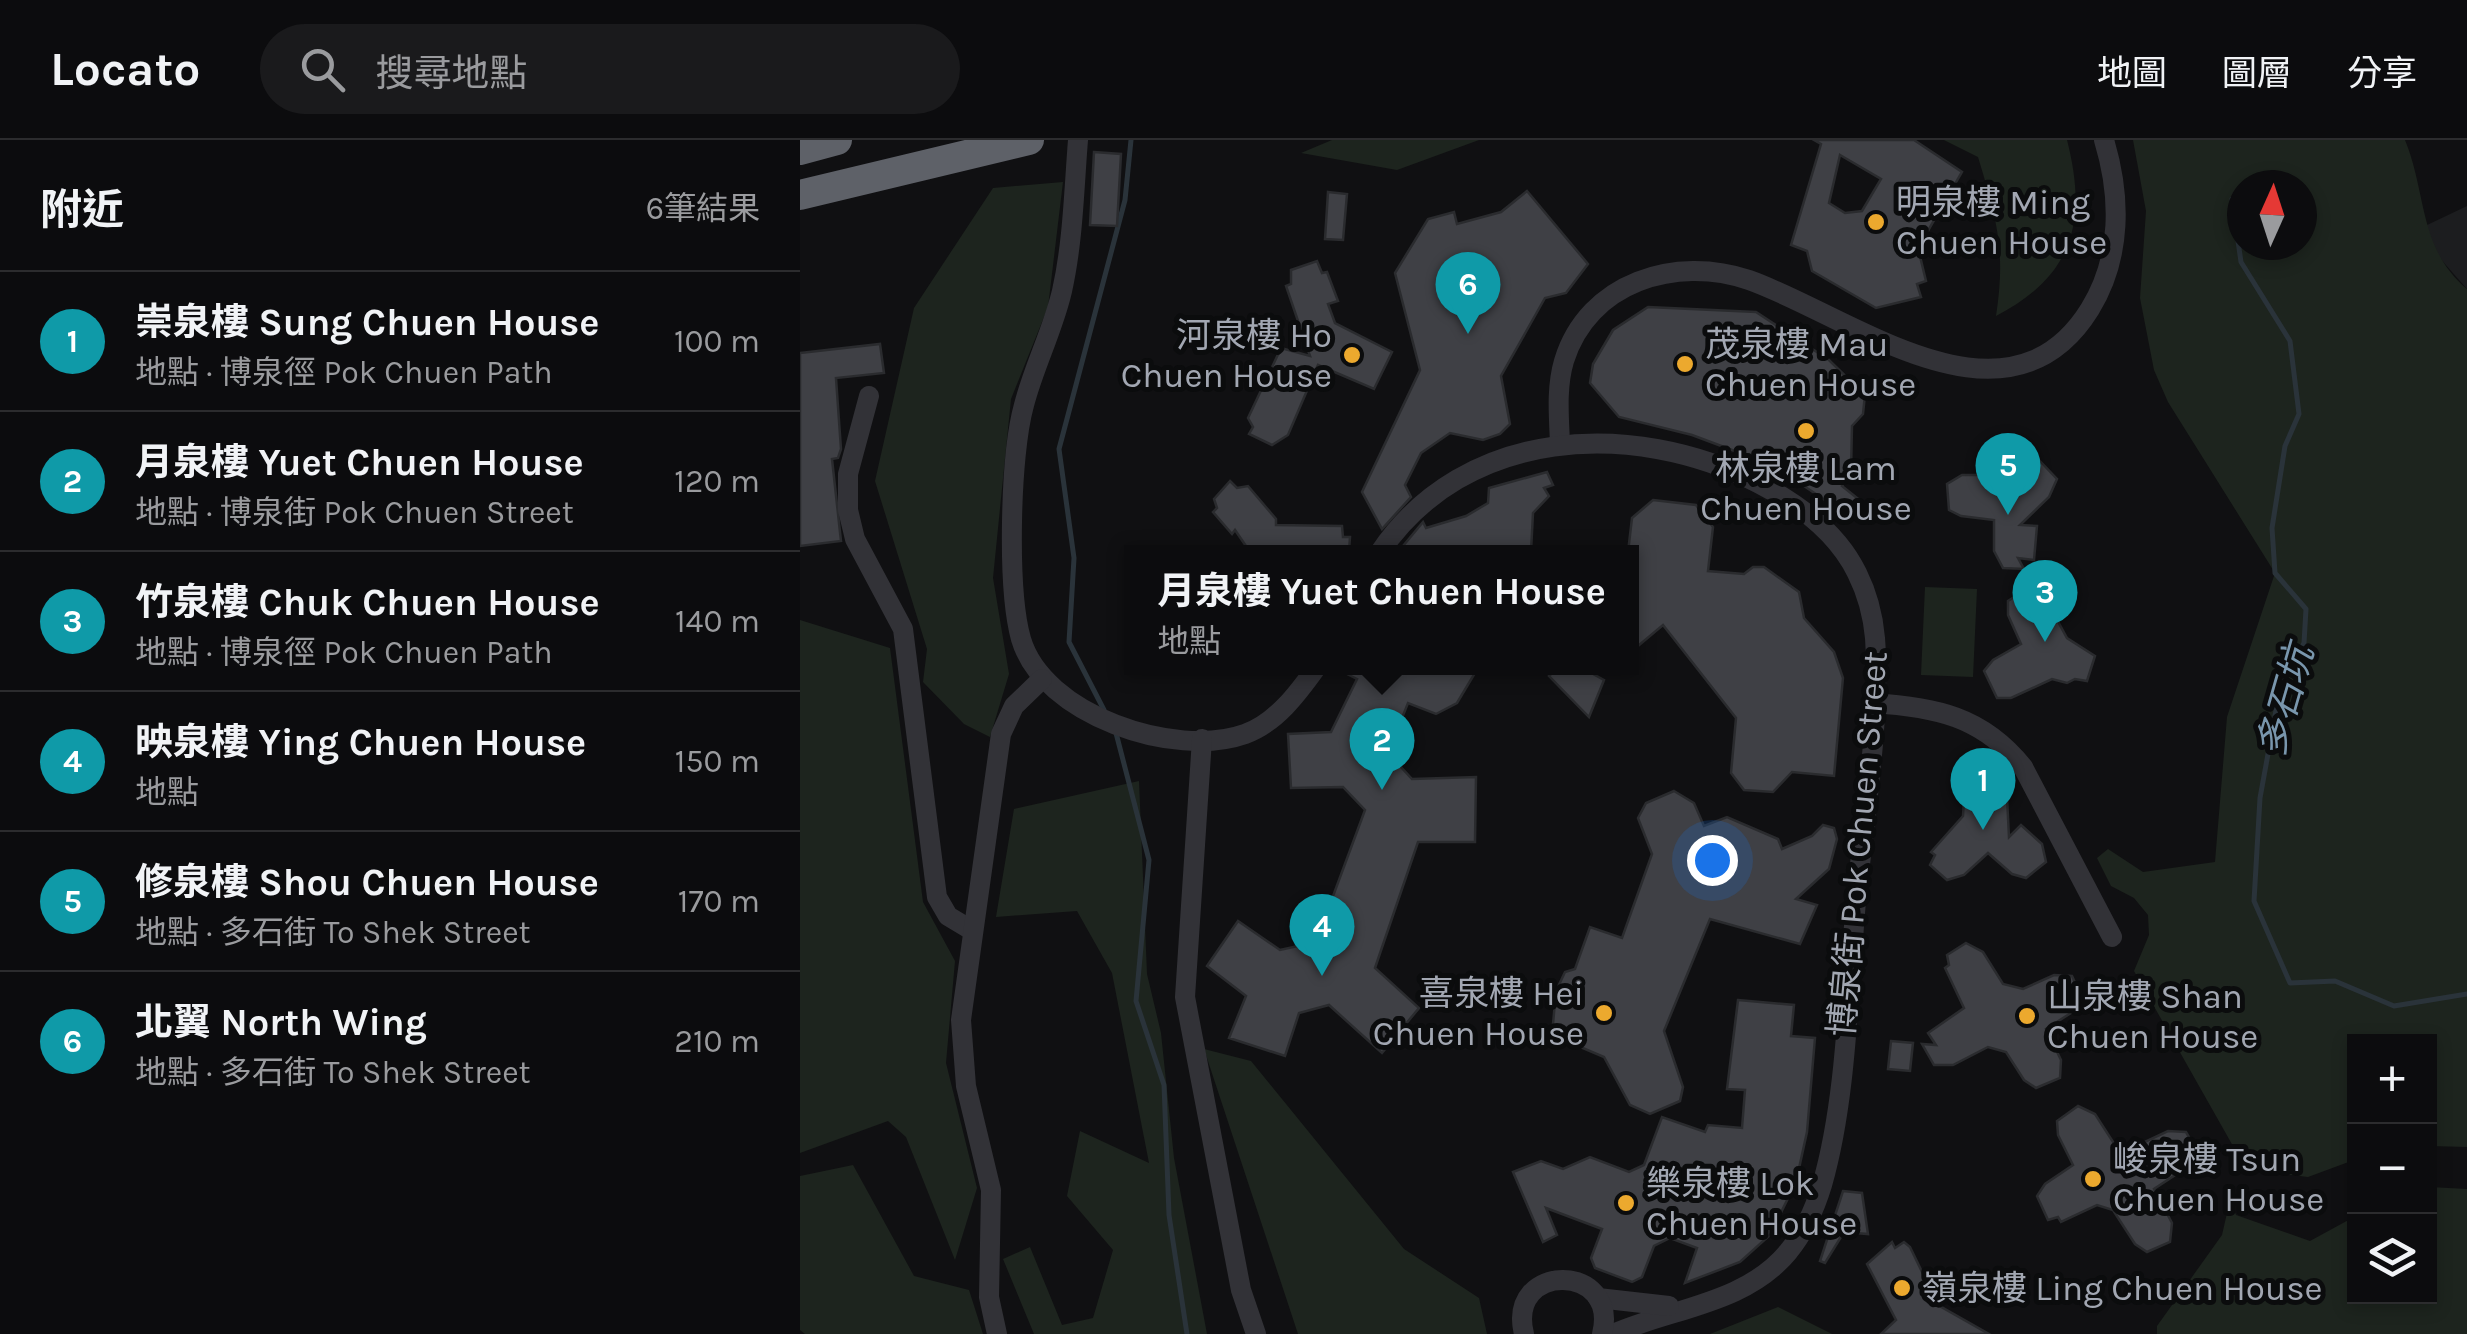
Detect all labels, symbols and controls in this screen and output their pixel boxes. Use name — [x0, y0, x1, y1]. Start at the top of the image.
search box — [260, 24, 960, 114]
text: Locato — [50, 41, 200, 97]
icon: search — [295, 42, 350, 97]
text: 搜尋地點 — [375, 51, 528, 96]
text: 地圖 — [2097, 53, 2167, 94]
text: 圖層 — [2222, 53, 2292, 94]
text: 分享 — [2347, 53, 2417, 94]
north arrow — [2227, 170, 2317, 260]
place label: 明泉樓 Ming Chuen House — [1896, 182, 2107, 263]
text: 附近 — [40, 185, 124, 235]
text: 6筆結果 — [646, 190, 760, 227]
marker: 明泉樓 Ming Chuen House — [1865, 211, 1887, 233]
pin: 6 — [1436, 251, 1500, 334]
text: 崇泉樓 Sung Chuen House — [135, 300, 599, 345]
place label: 河泉樓 Ho Chuen House — [1121, 315, 1332, 396]
text: 1 — [67, 323, 78, 360]
text: 100 m — [674, 323, 760, 360]
place label: 茂泉樓 Mau Chuen House — [1705, 324, 1916, 405]
marker: 河泉樓 Ho Chuen House — [1341, 344, 1363, 366]
marker: 茂泉樓 Mau Chuen House — [1674, 353, 1696, 375]
text: 地點 · 博泉徑 Pok Chuen Path — [135, 354, 553, 391]
marker: 林泉樓 Lam Chuen House — [1795, 420, 1817, 442]
pin: 5 — [1976, 432, 2040, 515]
text: 月泉樓 Yuet Chuen House — [135, 440, 584, 485]
place label: 林泉樓 Lam Chuen House — [1700, 448, 1912, 529]
text: 2 — [63, 463, 82, 500]
text: 120 m — [674, 463, 760, 500]
text: 地點 · 博泉街 Pok Chuen Street — [135, 494, 574, 531]
popup — [1124, 545, 1639, 675]
pin: 3 — [2012, 560, 2078, 642]
text: 月泉樓 Yuet Chuen House — [1157, 569, 1606, 614]
text: 竹泉樓 Chuk Chuen House — [135, 580, 600, 625]
text: 3 — [63, 603, 82, 640]
text: 140 m — [675, 603, 760, 640]
text: 地點 — [1157, 623, 1221, 660]
text: 地點 · 博泉徑 Pok Chuen Path — [135, 634, 553, 671]
water label: 多石坑 — [2248, 635, 2324, 762]
street label: 博泉街 Pok Chuen Street — [1821, 649, 1896, 1039]
pin: 2 — [1350, 708, 1414, 790]
text: 映泉樓 Ying Chuen House — [135, 720, 586, 765]
text: 4 — [63, 743, 82, 780]
text: 150 m — [675, 743, 760, 780]
pin: 1 — [1950, 748, 2016, 830]
text: 地點 — [135, 774, 199, 811]
your location — [1687, 835, 1738, 886]
text: 修泉樓 Shou Chuen House — [135, 860, 599, 905]
text: 5 — [63, 883, 82, 920]
text: 170 m — [678, 883, 760, 920]
pin: 4 — [1290, 894, 1354, 976]
text: 地點 · 多石街 To Shek Street — [135, 914, 531, 951]
place label: 喜泉樓 Hei Chuen House — [1373, 973, 1584, 1054]
place label: 山泉樓 Shan Chuen House — [2047, 976, 2258, 1057]
text: 北翼 North Wing — [135, 1000, 427, 1045]
marker: 喜泉樓 Hei Chuen House — [1593, 1002, 1615, 1024]
marker: 山泉樓 Shan Chuen House — [2016, 1005, 2038, 1027]
text: 6 — [63, 1023, 82, 1060]
text: 210 m — [674, 1023, 760, 1060]
map controls — [2347, 1034, 2437, 1304]
button: + — [2347, 1034, 2437, 1124]
text: 地點 · 多石街 To Shek Street — [135, 1054, 531, 1091]
button: − — [2347, 1124, 2437, 1214]
place label: 峻泉樓 Tsun Chuen House — [2113, 1139, 2324, 1220]
place label: 樂泉樓 Lok Chuen House — [1646, 1163, 1857, 1244]
marker: 峻泉樓 Tsun Chuen House — [2082, 1168, 2104, 1190]
marker: 樂泉樓 Lok Chuen House — [1615, 1192, 1637, 1214]
button: layers — [2347, 1214, 2437, 1304]
place label: 嶺泉樓 Ling Chuen House — [1922, 1268, 2323, 1309]
marker: 嶺泉樓 Ling Chuen House — [1891, 1277, 1913, 1299]

